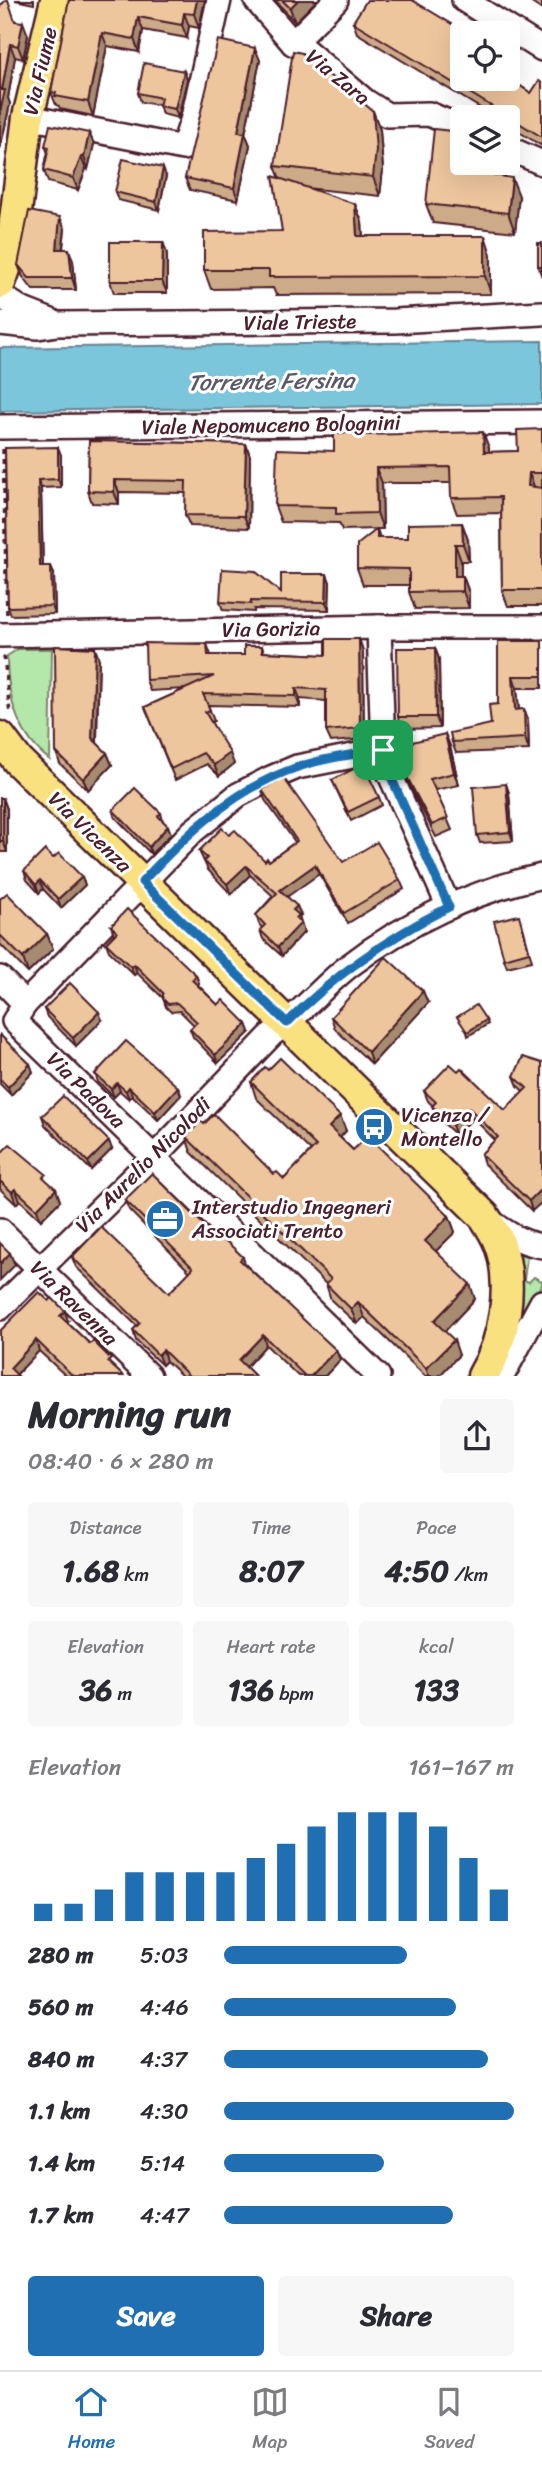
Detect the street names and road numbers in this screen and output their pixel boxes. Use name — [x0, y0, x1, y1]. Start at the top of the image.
street label: Via Fiume — [11, 23, 69, 119]
street label: Via Zara — [297, 39, 379, 116]
street label: Viale Trieste — [243, 302, 357, 342]
street label: Viale Nepomuceno Bolognini — [141, 404, 402, 446]
street label: Via Gorizia — [221, 609, 321, 649]
street label: Via Vicenza — [39, 782, 142, 883]
street label: Via Padova — [37, 1042, 135, 1138]
street label: Via Aurelio Nicolodi — [66, 1087, 221, 1242]
street label: Via Ravenna — [21, 1251, 128, 1356]

